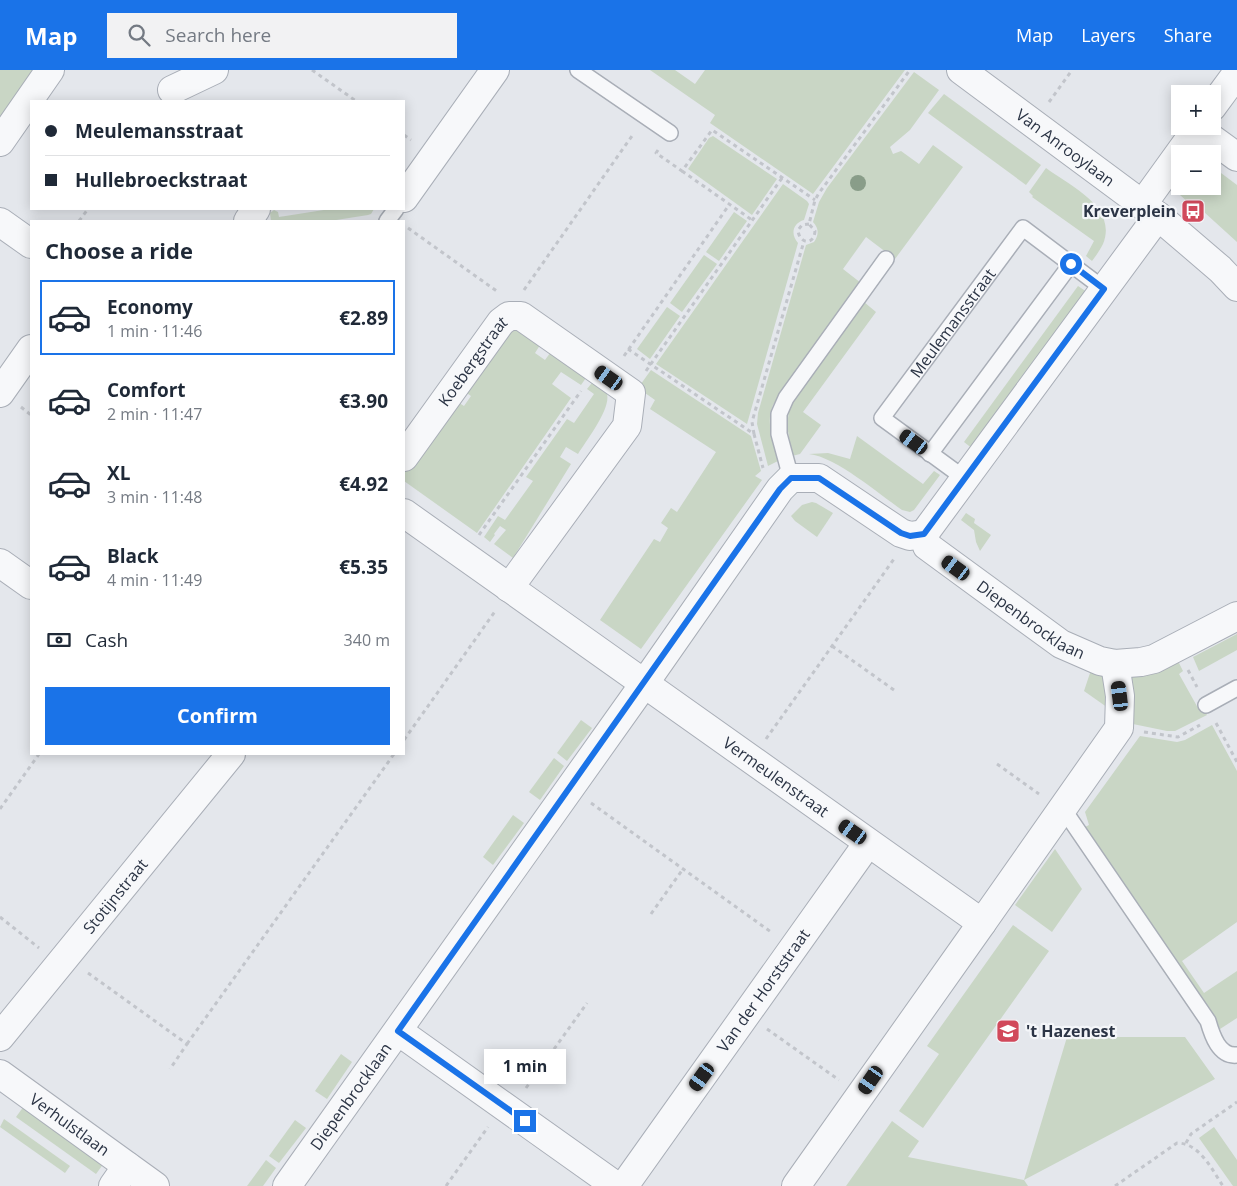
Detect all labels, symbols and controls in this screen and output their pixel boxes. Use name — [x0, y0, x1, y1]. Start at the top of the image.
search box — [107, 13, 457, 58]
text: Map — [25, 19, 77, 52]
icon: search — [125, 21, 153, 49]
text: Search here — [165, 22, 271, 48]
text: Map — [1016, 23, 1053, 47]
text: Layers — [1081, 23, 1136, 47]
text: Share — [1164, 23, 1212, 47]
map controls — [1171, 85, 1221, 195]
button: + — [1171, 85, 1221, 135]
street label: Van Anrooylaan — [1012, 103, 1119, 191]
text: Meulemansstraat — [75, 118, 243, 144]
button: − — [1171, 145, 1221, 195]
text: Hullebroeckstraat — [75, 167, 248, 193]
bus stop icon: Kreverplein — [1180, 198, 1206, 224]
place label: Kreverplein — [1083, 200, 1176, 222]
text: Choose a ride — [45, 235, 193, 265]
route start — [1060, 253, 1082, 275]
street label: Meulemansstraat — [905, 264, 1001, 382]
text: Economy — [107, 294, 193, 320]
icon: car — [47, 295, 92, 340]
text: €2.89 — [339, 305, 388, 331]
street label: Koebergstraat — [433, 310, 512, 411]
text: 1 min · 11:46 — [107, 320, 202, 342]
car — [592, 363, 625, 393]
text: Comfort — [107, 377, 186, 403]
icon: car — [47, 378, 92, 423]
text: €3.90 — [339, 388, 388, 414]
text: 2 min · 11:47 — [107, 403, 202, 425]
car — [897, 427, 930, 457]
text: XL — [107, 460, 130, 486]
icon: car — [47, 461, 92, 506]
text: €4.92 — [339, 471, 388, 497]
text: 3 min · 11:48 — [107, 486, 202, 508]
text: Black — [107, 543, 159, 569]
icon: car — [47, 544, 92, 589]
car — [939, 553, 972, 583]
text: €5.35 — [339, 554, 388, 580]
text: 4 min · 11:49 — [107, 569, 202, 591]
street label: Diepenbrocklaan — [972, 575, 1088, 664]
icon: cash — [45, 626, 73, 654]
text: Cash — [85, 627, 128, 653]
text: 340 m — [344, 629, 390, 651]
car — [1110, 680, 1129, 712]
button: Confirm — [45, 687, 390, 745]
street label: Vermeulenstraat — [719, 732, 833, 822]
car — [836, 817, 869, 847]
street label: Stotijnstraat — [78, 854, 153, 938]
street label: Van der Horststraat — [712, 924, 815, 1057]
school or university icon: 't Hazenest — [995, 1018, 1021, 1044]
place label: 't Hazenest — [1026, 1020, 1115, 1042]
street label: Diepenbrocklaan — [305, 1038, 396, 1154]
callout: 1 min — [484, 1048, 566, 1084]
text: 1 min — [503, 1055, 547, 1077]
car — [687, 1060, 716, 1094]
car — [856, 1063, 885, 1097]
street label: Verhulstlaan — [25, 1088, 114, 1161]
route end — [514, 1110, 536, 1132]

